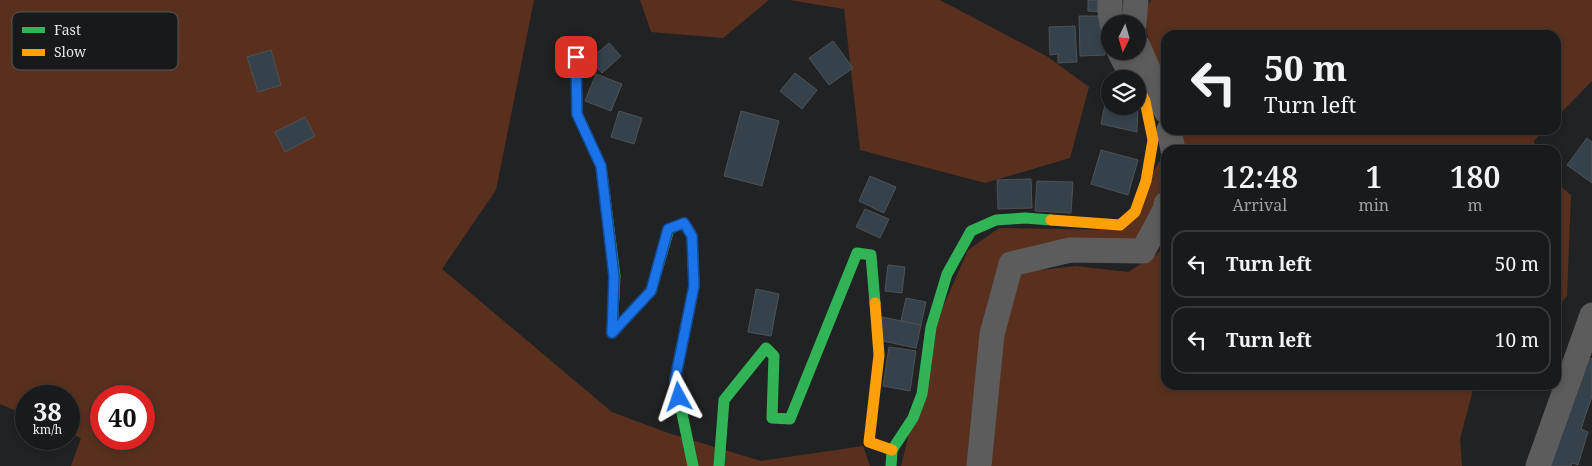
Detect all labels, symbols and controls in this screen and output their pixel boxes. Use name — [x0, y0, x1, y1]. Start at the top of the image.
legend — [12, 12, 178, 70]
north arrow — [1101, 15, 1146, 60]
map controls — [1101, 15, 1146, 115]
text: Fast — [54, 20, 81, 39]
pin — [555, 36, 597, 78]
text: Slow — [54, 42, 87, 61]
icon: arrive — [562, 43, 590, 71]
text: 50 m — [1264, 44, 1347, 91]
icon: left — [1181, 50, 1246, 115]
button: layers — [1101, 70, 1146, 115]
text: Turn left — [1264, 89, 1356, 119]
text: 12:48 — [1222, 156, 1298, 197]
text: 1 — [1365, 156, 1382, 197]
text: 180 — [1450, 156, 1500, 197]
text: Arrival — [1232, 194, 1287, 216]
text: min — [1359, 194, 1389, 216]
text: m — [1468, 194, 1483, 216]
icon: left — [1183, 250, 1211, 278]
text: Turn left — [1226, 251, 1312, 277]
text: 50 m — [1495, 251, 1539, 277]
icon: left — [1183, 326, 1211, 354]
text: Turn left — [1226, 327, 1312, 353]
text: 10 m — [1495, 327, 1539, 353]
position arrow — [652, 370, 704, 422]
speed limit sign: 40 — [90, 385, 155, 450]
text: 38 — [33, 394, 62, 428]
text: km/h — [33, 421, 62, 438]

